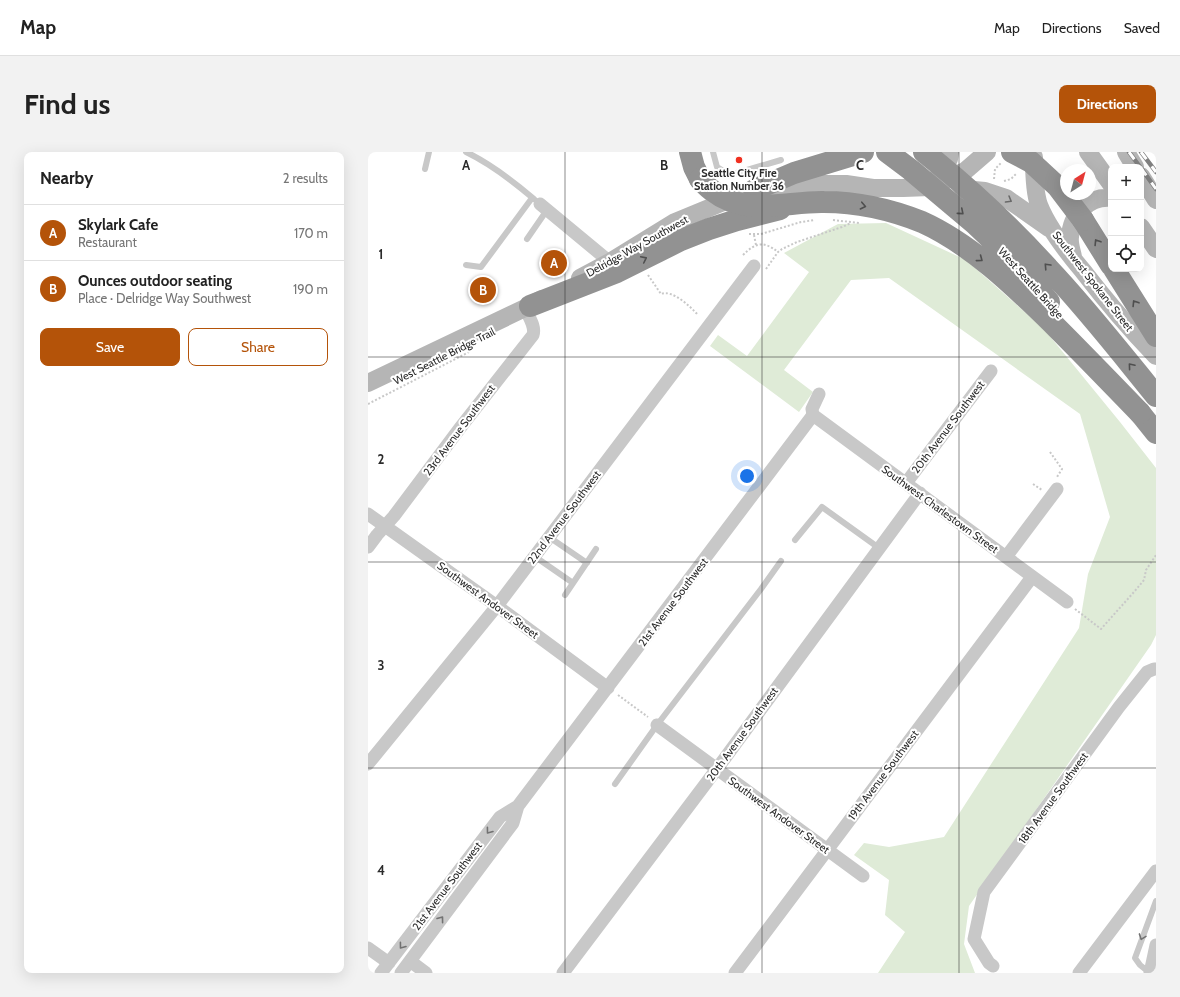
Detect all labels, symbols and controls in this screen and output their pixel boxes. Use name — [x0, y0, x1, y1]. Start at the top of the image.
text: Map — [20, 16, 56, 39]
text: Map — [994, 19, 1020, 37]
text: Directions — [1042, 19, 1102, 37]
text: Saved — [1124, 19, 1160, 37]
button: Directions — [1059, 85, 1156, 123]
text: Find us — [24, 87, 110, 121]
marker: Seattle City Fire Station Number 36 — [734, 155, 744, 165]
text: A — [462, 157, 471, 173]
text: B — [660, 157, 668, 173]
text: C — [856, 157, 864, 173]
north arrow — [1060, 164, 1096, 200]
map controls — [1108, 164, 1144, 272]
button: + — [1108, 164, 1144, 200]
place label: Seattle City Fire Station Number 36 — [694, 166, 784, 193]
text: Nearby — [40, 168, 93, 188]
text: 2 results — [283, 170, 328, 186]
one-way arrow — [1005, 196, 1012, 203]
button: − — [1108, 200, 1144, 236]
one-way arrow — [859, 201, 866, 209]
one-way arrow — [956, 207, 963, 214]
street label: Delridge Way Southwest — [584, 212, 691, 280]
text: Skylark Cafe — [78, 216, 158, 234]
text: A — [49, 225, 57, 241]
text: 170 m — [294, 225, 328, 241]
street label: Southwest Spokane Street — [1050, 228, 1137, 334]
text: Restaurant — [78, 234, 137, 250]
button: locate — [1108, 236, 1144, 272]
one-way arrow — [1094, 239, 1102, 246]
street label: West Seattle Bridge — [995, 244, 1067, 322]
text: 1 — [379, 246, 383, 262]
pin: A — [541, 248, 567, 278]
one-way arrow — [975, 254, 982, 261]
one-way arrow — [639, 256, 647, 264]
one-way arrow — [1045, 264, 1052, 271]
text: Ounces outdoor seating — [78, 272, 232, 290]
pin: B — [470, 275, 496, 305]
text: B — [49, 281, 57, 297]
text: 190 m — [293, 281, 328, 297]
text: Place · Delridge Way Southwest — [78, 290, 251, 306]
one-way arrow — [1133, 300, 1140, 307]
street label: West Seattle Bridge Trail — [391, 324, 497, 388]
button: Save — [40, 328, 180, 366]
button: Share — [188, 328, 328, 366]
one-way arrow — [1129, 363, 1136, 370]
street label: 20th Avenue Southwest — [909, 378, 988, 476]
street label: 23rd Avenue Southwest — [420, 381, 498, 478]
text: 2 — [378, 451, 385, 467]
street label: Southwest Charlestown Street — [879, 462, 1001, 556]
your location — [737, 466, 757, 486]
street label: 22nd Avenue Southwest — [524, 467, 604, 566]
street label: 21st Avenue Southwest — [635, 555, 711, 649]
street label: Southwest Andover Street — [434, 558, 542, 642]
text: 3 — [377, 657, 385, 673]
street label: 20th Avenue Southwest — [703, 684, 781, 784]
street label: 19th Avenue Southwest — [845, 727, 922, 823]
street label: 18th Avenue Southwest — [1015, 749, 1091, 846]
street label: Southwest Andover Street — [725, 773, 833, 857]
one-way arrow — [486, 827, 494, 834]
street label: 21st Avenue Southwest — [409, 839, 485, 933]
text: 4 — [377, 862, 385, 878]
one-way arrow — [436, 917, 443, 924]
one-way arrow — [1139, 934, 1147, 941]
one-way arrow — [400, 941, 407, 948]

